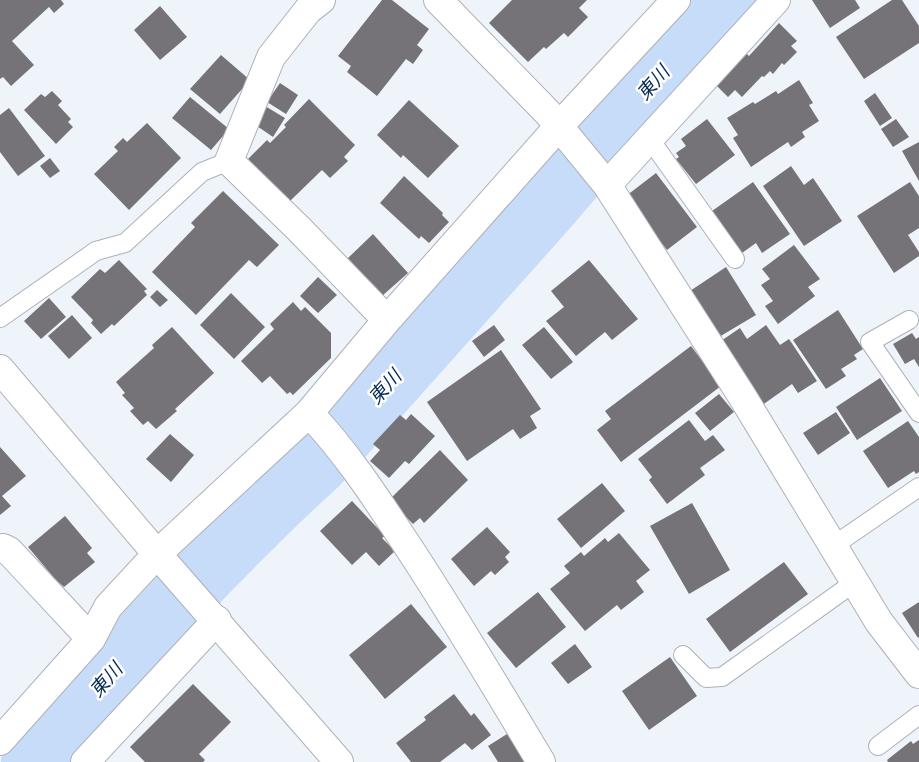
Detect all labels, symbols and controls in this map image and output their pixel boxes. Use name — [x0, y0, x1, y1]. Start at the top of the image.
water label: 東川 — [632, 60, 675, 105]
water label: 東川 — [364, 364, 408, 409]
water label: 東川 — [85, 657, 128, 702]

